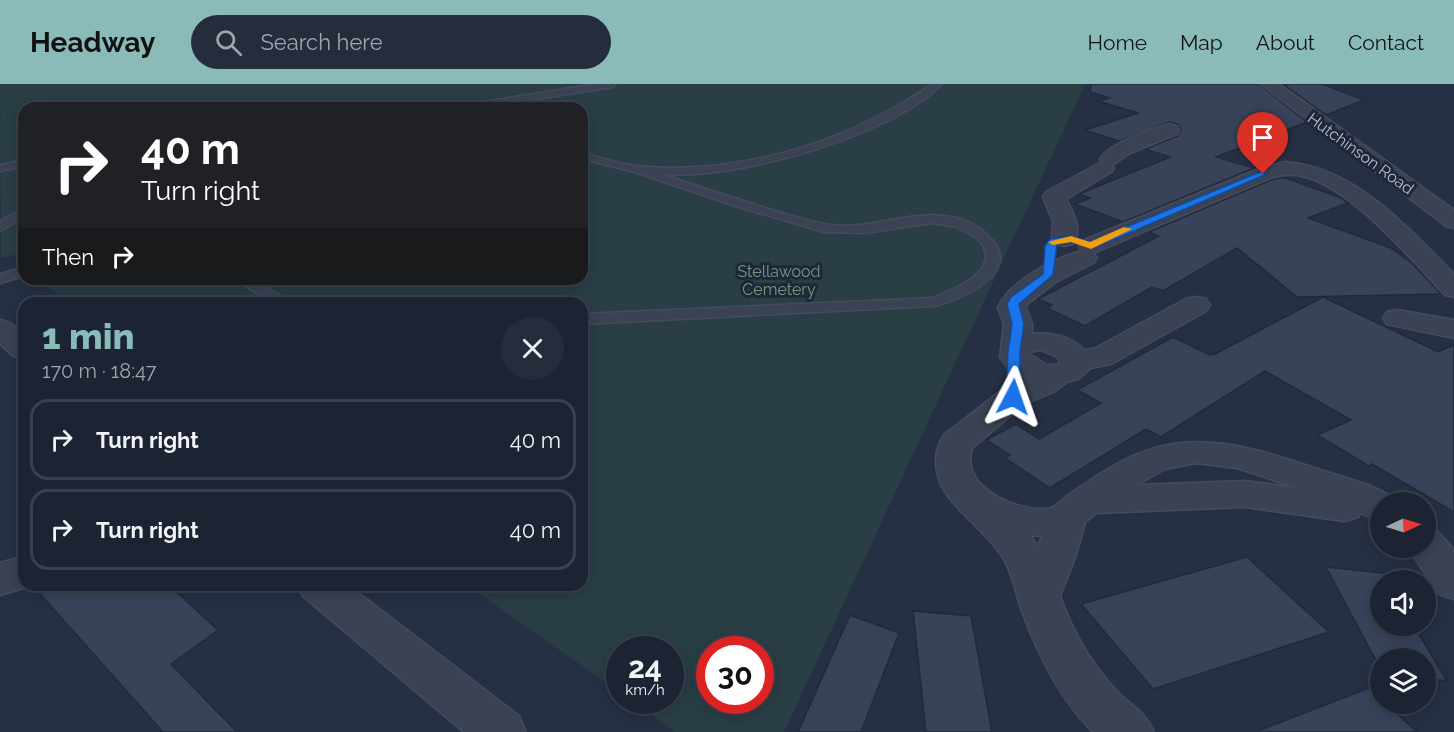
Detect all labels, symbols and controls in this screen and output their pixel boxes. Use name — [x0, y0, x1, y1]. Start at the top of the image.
search box — [191, 15, 611, 69]
text: Headway — [30, 26, 155, 59]
icon: search — [212, 26, 245, 59]
text: Search here — [260, 29, 383, 55]
text: Home — [1088, 30, 1147, 55]
text: Map — [1180, 30, 1223, 55]
text: About — [1256, 30, 1315, 55]
text: Contact — [1348, 30, 1424, 55]
street label: Hutchinson Road — [1304, 109, 1417, 198]
pin — [1237, 112, 1288, 174]
icon: arrive — [1246, 121, 1279, 154]
text: 40 m — [141, 125, 240, 174]
icon: right — [42, 126, 120, 204]
text: Turn right — [141, 175, 260, 206]
icon: right — [106, 240, 139, 273]
text: Then — [42, 244, 94, 270]
park label: Stellawood Cemetery — [737, 262, 821, 299]
text: 1 min — [42, 315, 134, 357]
button: close — [501, 317, 564, 380]
text: 170 m · 18:47 — [42, 359, 156, 383]
position arrow — [981, 365, 1045, 429]
icon: right — [45, 423, 78, 456]
text: Turn right — [96, 427, 199, 453]
text: 40 m — [510, 427, 561, 453]
north arrow — [1370, 492, 1436, 558]
map controls — [1370, 492, 1436, 714]
icon: right — [45, 513, 78, 546]
text: Turn right — [96, 517, 199, 543]
text: 40 m — [510, 517, 561, 543]
button: sound — [1370, 570, 1436, 636]
speed limit sign: 30 — [696, 636, 774, 714]
button: layers — [1370, 648, 1436, 714]
text: 24 — [628, 650, 662, 685]
text: km/h — [625, 681, 665, 699]

